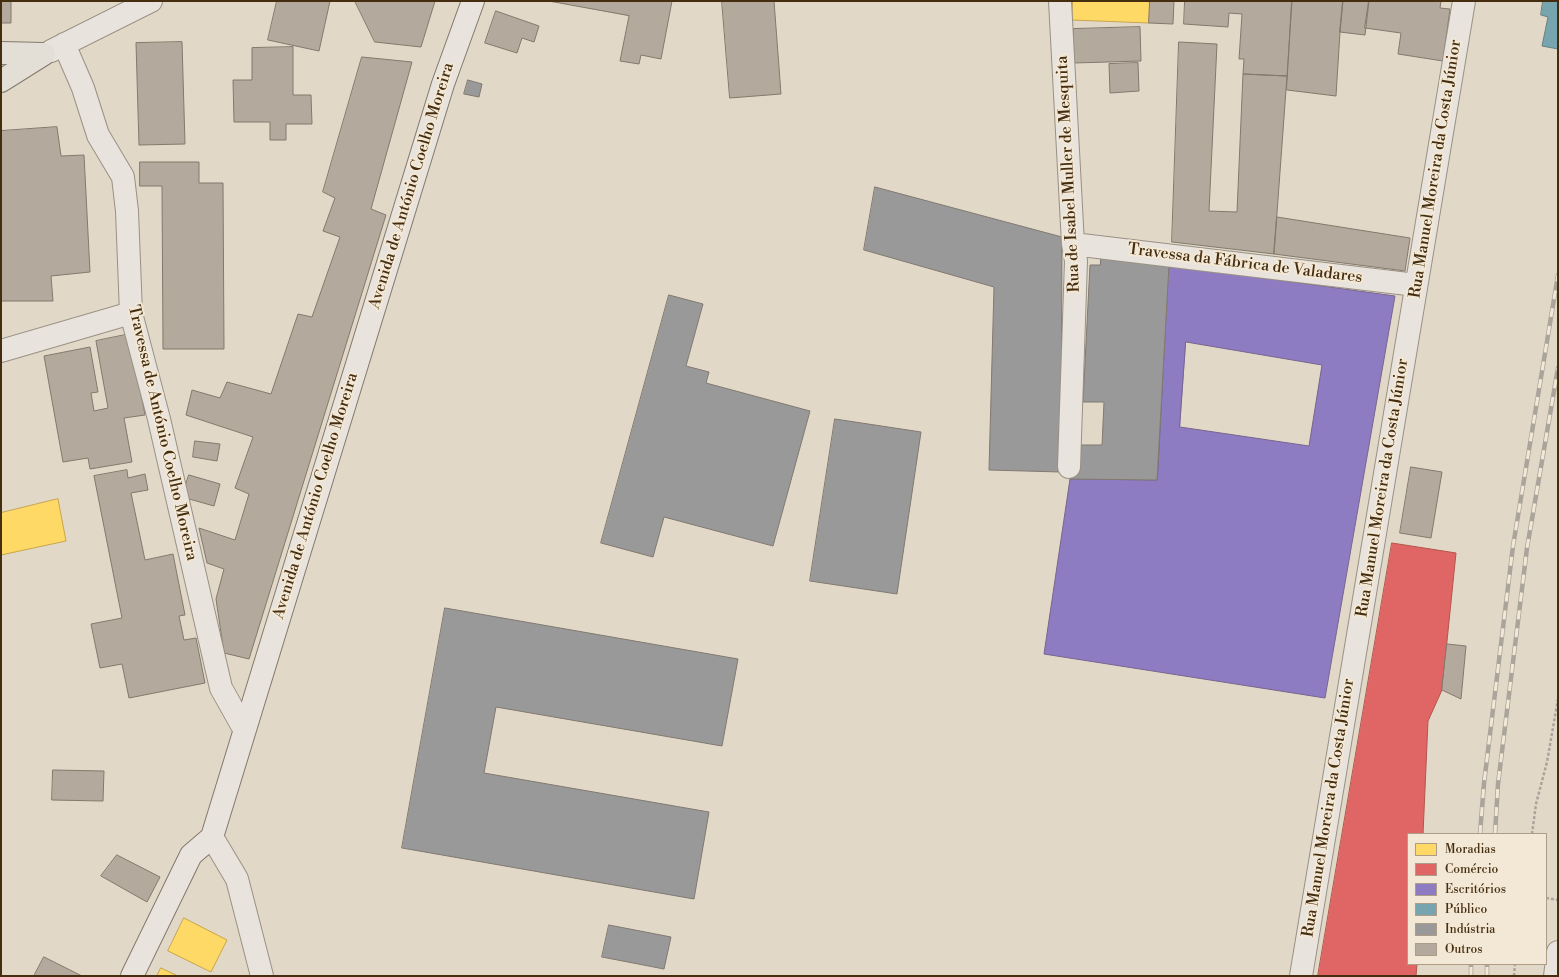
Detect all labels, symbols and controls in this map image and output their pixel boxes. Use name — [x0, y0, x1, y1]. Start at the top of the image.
street label: Rua Manuel Moreira da Costa Júnior — [1406, 38, 1466, 300]
street label: Rua de Isabel Muller de Mesquita — [1053, 55, 1085, 293]
street label: Avenida de António Coelho Moreira — [365, 60, 459, 312]
street label: Travessa da Fábrica de Valadares — [1127, 240, 1363, 288]
street label: Travessa de António Coelho Moreira — [123, 303, 201, 563]
street label: Rua Manuel Moreira da Costa Júnior — [1353, 357, 1413, 619]
street label: Avenida de António Coelho Moreira — [269, 370, 363, 622]
street label: Rua Manuel Moreira da Costa Júnior — [1299, 677, 1359, 939]
legend — [1407, 833, 1547, 965]
text: Moradias — [1445, 842, 1496, 857]
text: Comércio — [1445, 862, 1498, 877]
text: Escritórios — [1445, 882, 1506, 897]
text: Público — [1445, 902, 1487, 917]
text: Indústria — [1445, 922, 1495, 937]
text: Outros — [1445, 942, 1483, 957]

